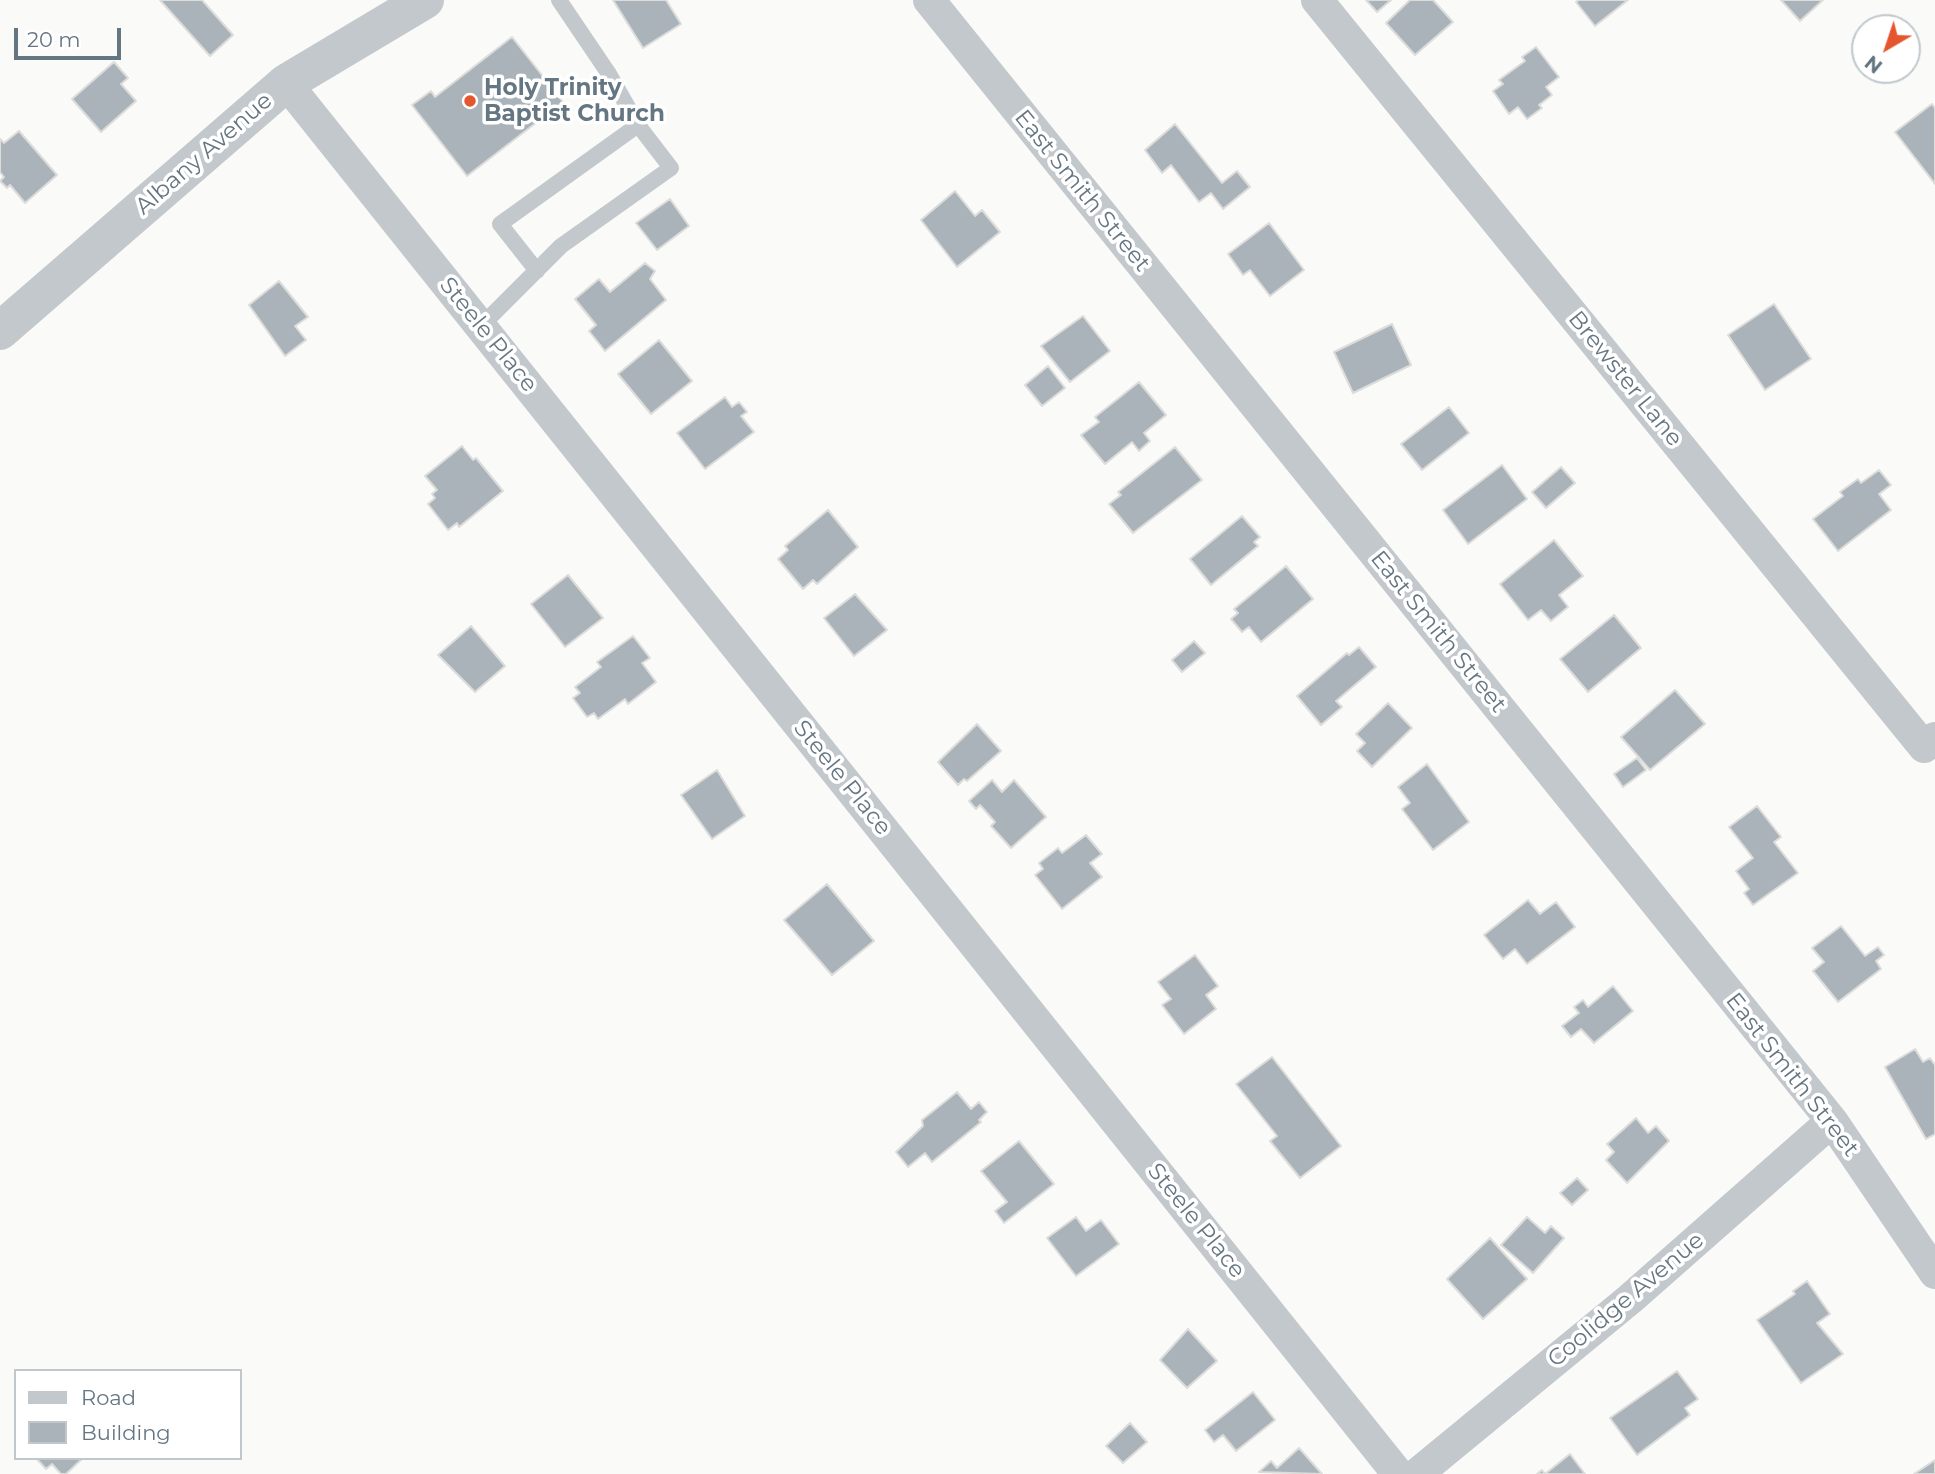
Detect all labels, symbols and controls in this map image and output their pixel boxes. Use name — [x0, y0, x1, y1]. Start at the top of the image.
scale bar — [18, 14, 124, 58]
north arrow — [1851, 14, 1921, 84]
text: 20 m — [27, 27, 81, 52]
text: N — [1861, 50, 1887, 78]
place label: Holy Trinity Baptist Church — [484, 74, 665, 128]
street label: Albany Avenue — [130, 87, 278, 221]
marker: Holy Trinity Baptist Church — [462, 93, 478, 109]
street label: East Smith Street — [1008, 104, 1156, 278]
street label: Steele Place — [433, 272, 543, 398]
street label: Brewster Lane — [1562, 306, 1688, 452]
street label: East Smith Street — [1364, 545, 1512, 719]
street label: Steele Place — [787, 715, 897, 841]
street label: East Smith Street — [1719, 988, 1865, 1162]
street label: Steele Place — [1141, 1158, 1251, 1284]
street label: Coolidge Avenue — [1542, 1227, 1710, 1373]
legend — [14, 1369, 242, 1460]
text: Road — [81, 1385, 136, 1410]
text: Building — [81, 1420, 171, 1445]

